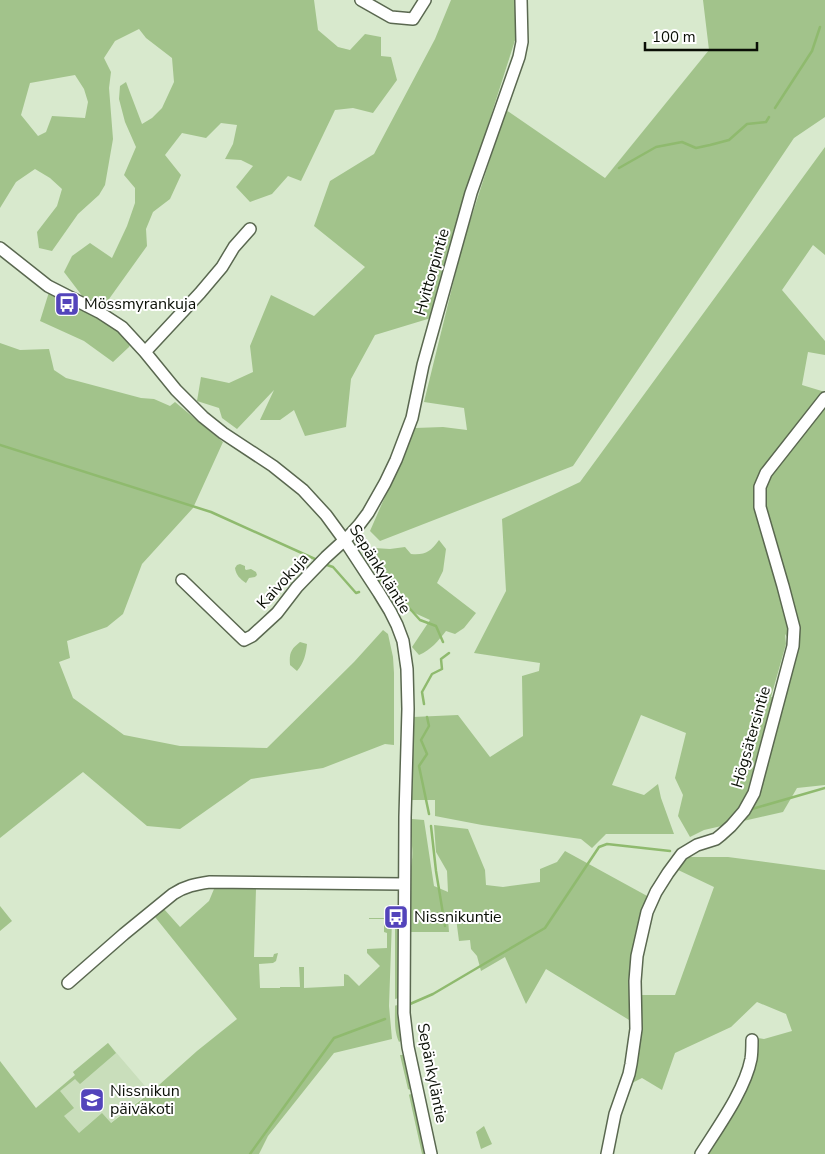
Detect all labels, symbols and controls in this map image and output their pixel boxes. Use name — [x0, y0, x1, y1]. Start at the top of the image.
scale bar — [645, 20, 758, 52]
text: 100 m — [652, 27, 696, 47]
street label: Hvittorpintie — [409, 226, 455, 318]
bus stop icon: Mössmyrankuja — [54, 291, 80, 317]
place label: Mössmyrankuja — [84, 293, 196, 315]
street label: Sepänkyläntie — [344, 520, 416, 618]
street label: Kaivokuja — [252, 548, 314, 614]
street label: Högsätersintie — [726, 684, 776, 790]
bus stop icon: Nissnikuntie — [383, 904, 409, 930]
place label: Nissnikuntie — [414, 906, 502, 928]
street label: Sepänkyläntie — [412, 1021, 452, 1125]
place label: Nissnikun päiväkoti — [110, 1080, 180, 1120]
school or university icon: Nissnikun päiväkoti — [79, 1087, 105, 1113]

